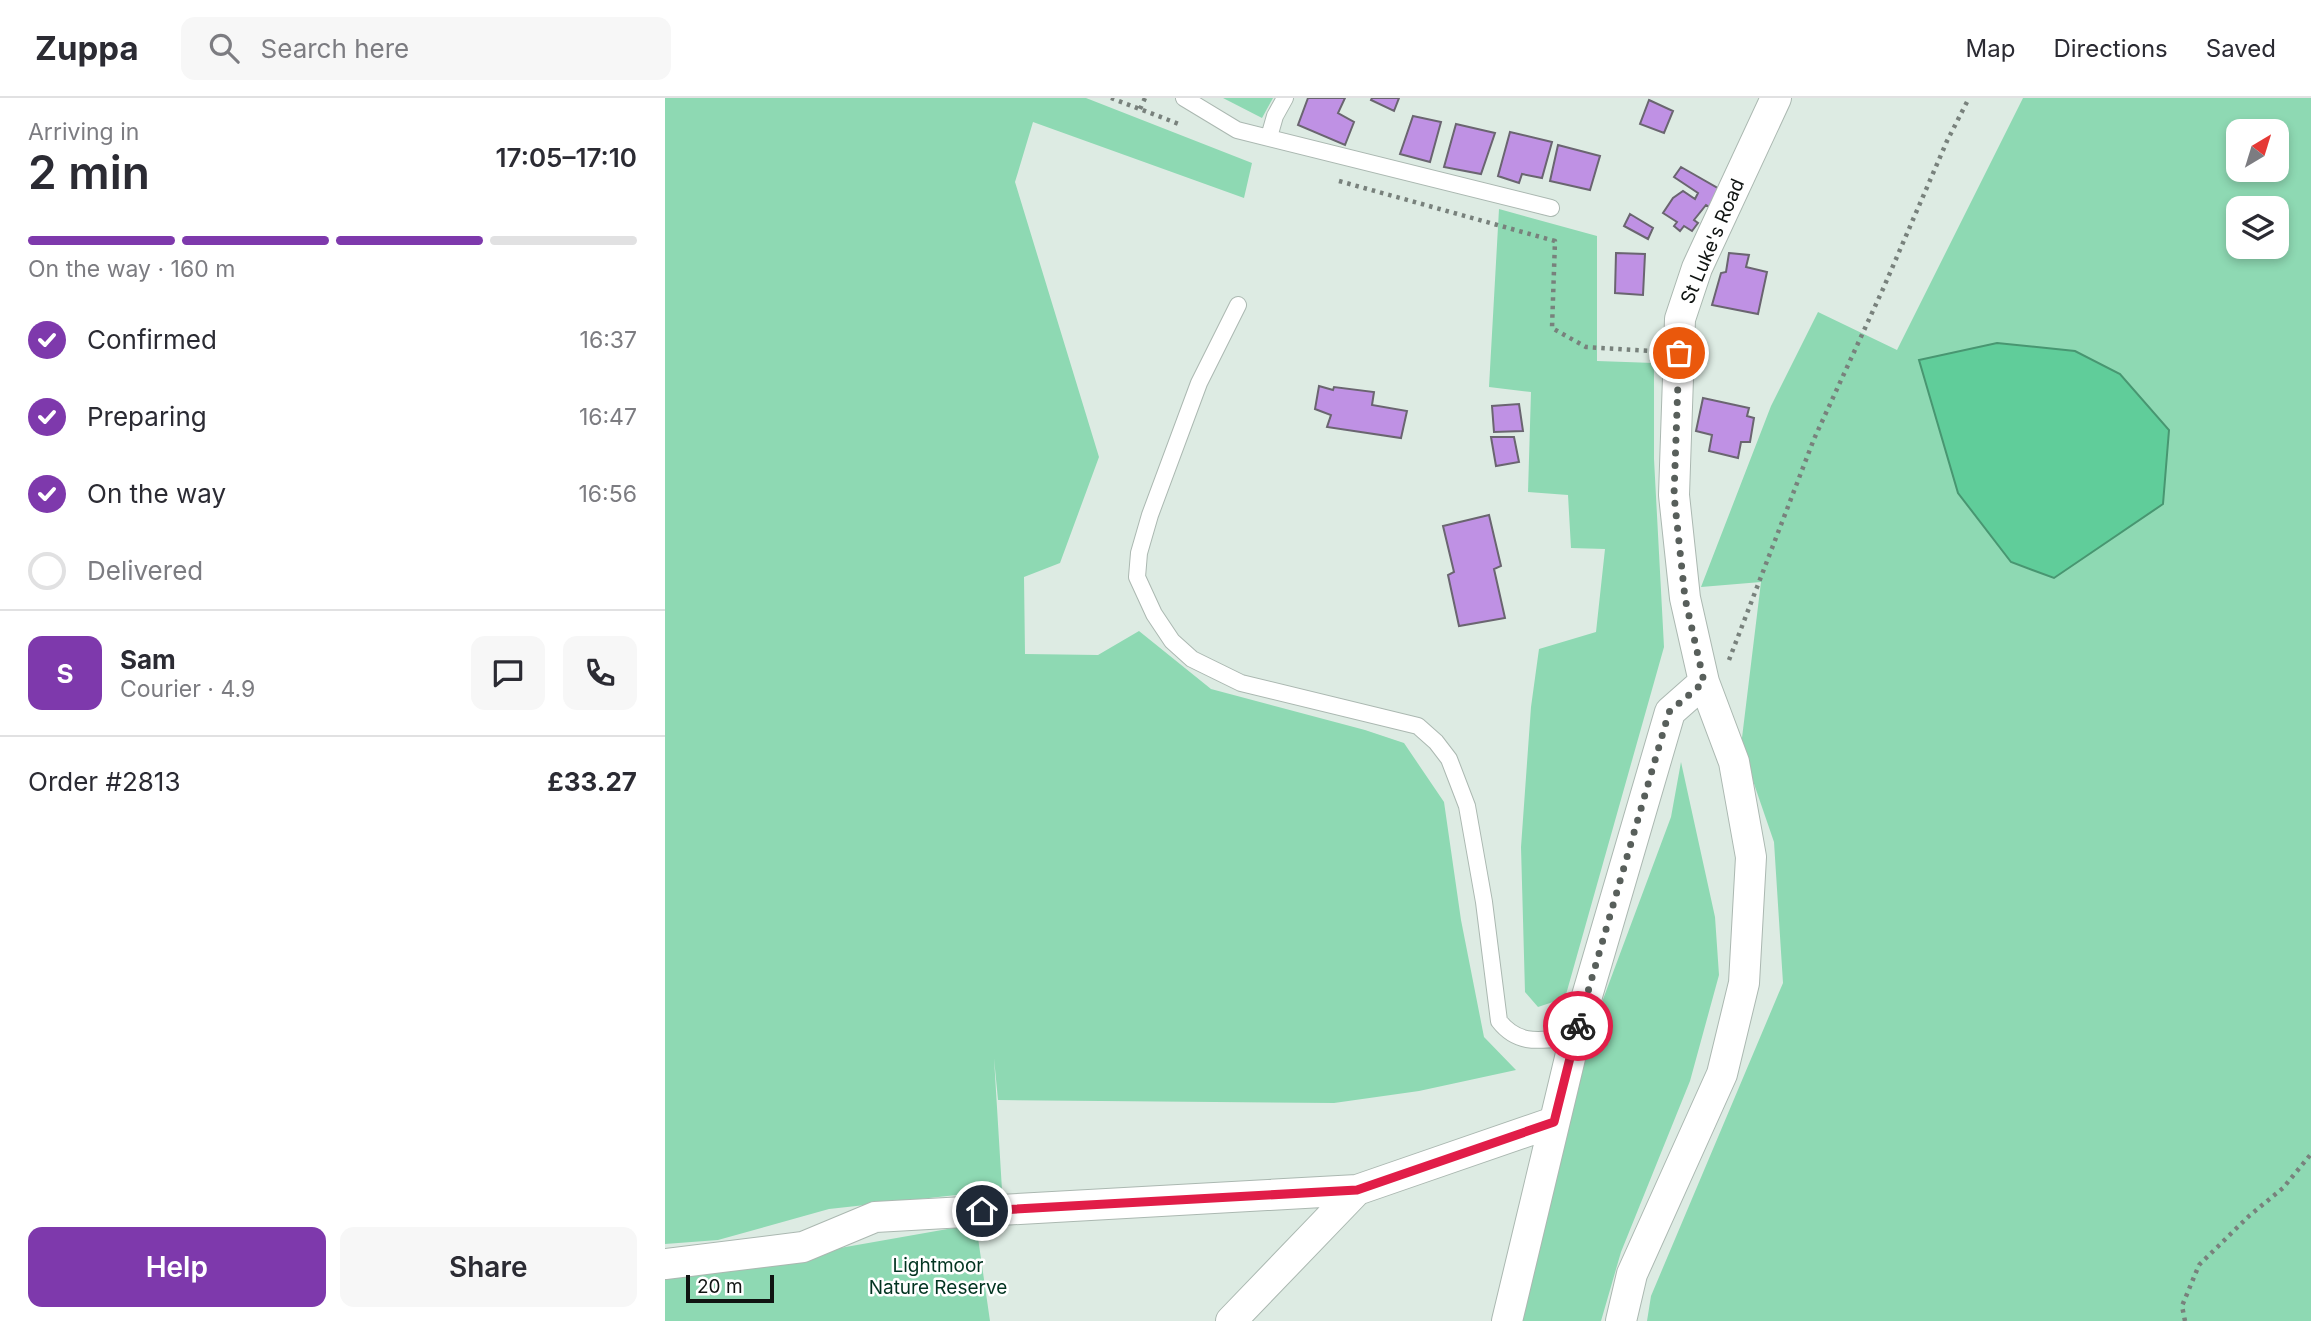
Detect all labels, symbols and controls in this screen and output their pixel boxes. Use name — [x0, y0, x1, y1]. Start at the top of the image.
search box — [181, 17, 671, 80]
text: Zuppa — [35, 28, 139, 68]
icon: search — [205, 29, 243, 67]
text: Search here — [261, 33, 409, 64]
text: Map — [1966, 34, 2015, 63]
text: Directions — [2053, 34, 2168, 63]
text: Saved — [2206, 34, 2276, 63]
text: Arriving in — [28, 118, 139, 146]
north arrow — [2226, 119, 2289, 182]
map controls — [2226, 119, 2289, 259]
text: 17:05–17:10 — [496, 142, 637, 173]
text: 2 min — [28, 144, 150, 200]
street label: St Luke's Road — [1676, 175, 1749, 307]
button: layers — [2226, 196, 2289, 259]
text: On the way · 160 m — [28, 255, 235, 283]
icon: check — [28, 321, 66, 359]
pin — [1649, 323, 1709, 383]
text: Confirmed — [87, 324, 217, 355]
text: 16:37 — [580, 326, 637, 354]
icon: bag — [1660, 334, 1698, 372]
icon: check — [28, 398, 66, 436]
text: Preparing — [87, 401, 207, 432]
text: 16:47 — [579, 403, 637, 431]
icon: check — [28, 475, 66, 513]
text: On the way — [87, 478, 226, 509]
text: 16:56 — [579, 480, 637, 508]
text: Delivered — [87, 555, 203, 586]
button: chat — [471, 636, 545, 710]
button: phone — [563, 636, 637, 710]
text: Sam — [120, 644, 176, 675]
text: S — [56, 658, 74, 689]
text: Courier · 4.9 — [120, 675, 255, 703]
text: Order #2813 — [28, 766, 180, 797]
text: £33.27 — [547, 766, 637, 797]
courier — [1543, 991, 1613, 1061]
icon: bike — [1559, 1007, 1597, 1045]
pin — [952, 1181, 1012, 1241]
icon: home — [963, 1192, 1001, 1230]
button: Help — [28, 1227, 326, 1307]
button: Share — [340, 1227, 637, 1307]
park label: Lightmoor Nature Reserve — [869, 1254, 1007, 1299]
scale bar — [686, 1272, 773, 1304]
text: 20 m — [697, 1275, 743, 1298]

